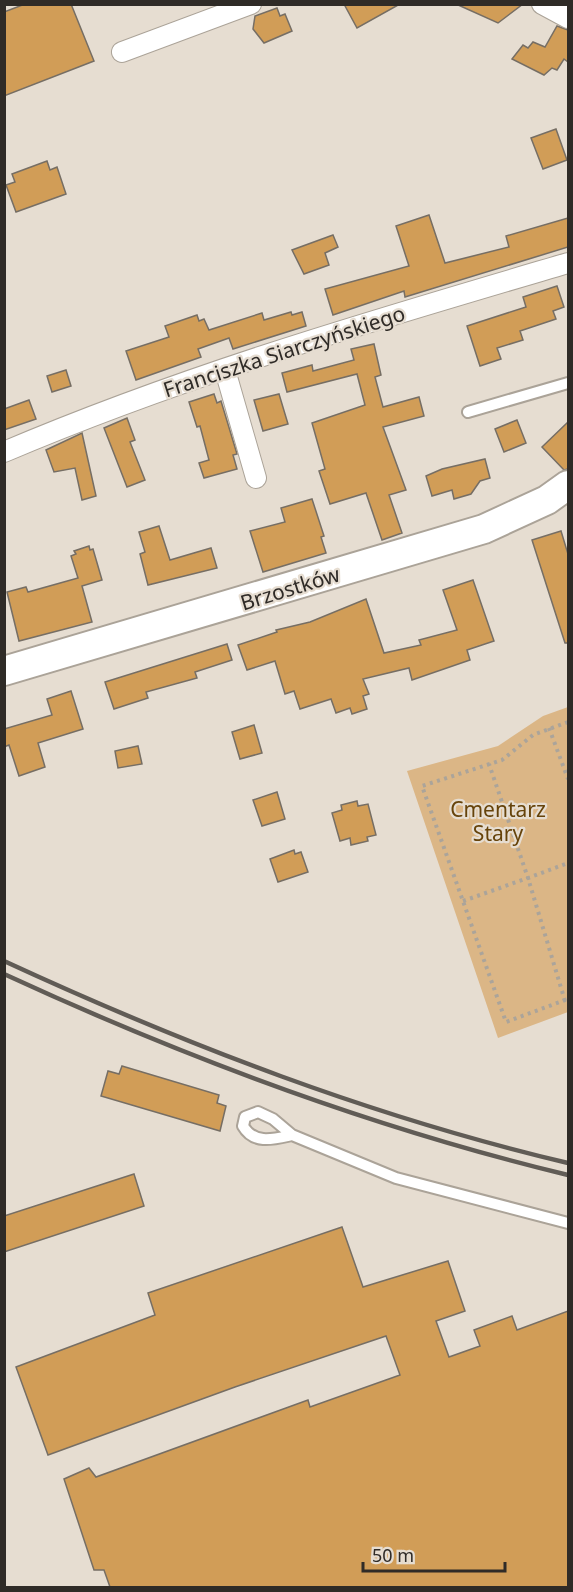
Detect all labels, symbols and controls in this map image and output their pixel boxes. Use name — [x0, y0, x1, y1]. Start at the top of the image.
street label: Franciszka Siarczyńskiego — [160, 299, 408, 403]
street label: Brzostków — [237, 559, 344, 616]
park label: Cmentarz Stary — [450, 795, 546, 847]
scale bar — [363, 1535, 506, 1573]
text: 50 m — [372, 1543, 414, 1567]

